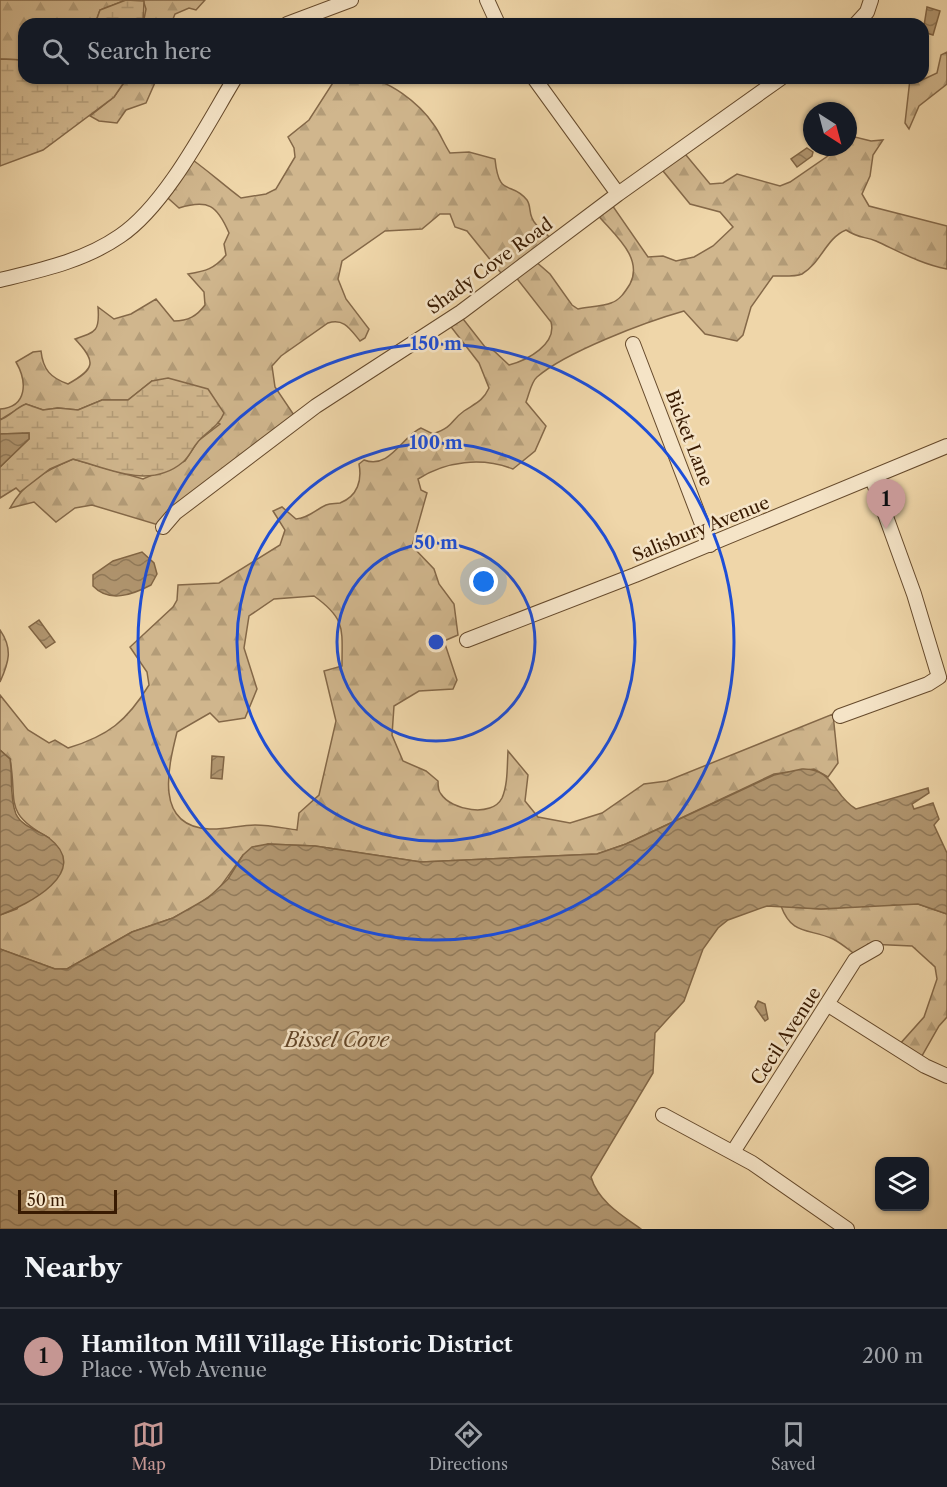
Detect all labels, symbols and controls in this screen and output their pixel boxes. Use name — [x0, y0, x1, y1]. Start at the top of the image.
search box — [18, 18, 929, 84]
icon: search — [39, 35, 72, 68]
text: Search here — [87, 38, 212, 65]
north arrow — [803, 102, 857, 156]
street label: Shady Cove Road — [423, 213, 557, 319]
text: 150 m — [410, 333, 462, 355]
street label: Bicket Lane — [661, 387, 717, 489]
text: 100 m — [409, 432, 463, 454]
pin: 1 — [866, 480, 906, 529]
street label: Salisbury Avenue — [629, 491, 773, 567]
text: 50 m — [414, 532, 458, 554]
your location — [469, 567, 498, 596]
centre of rings — [426, 632, 446, 652]
street label: Cecil Avenue — [746, 983, 826, 1089]
water label: Bissel Cove — [283, 1028, 391, 1052]
map controls — [875, 1157, 929, 1211]
button: layers — [875, 1157, 929, 1211]
scale bar — [18, 1187, 117, 1214]
text: 50 m — [27, 1190, 65, 1210]
text: Nearby — [24, 1252, 122, 1284]
text: Hamilton Mill Village Historic District — [81, 1331, 513, 1358]
text: 1 — [39, 1344, 48, 1368]
text: 200 m — [862, 1344, 923, 1368]
text: Place · Web Avenue — [81, 1358, 267, 1382]
tab: Map — [132, 1418, 166, 1474]
tab: Directions — [429, 1418, 508, 1474]
tab: Saved — [771, 1418, 815, 1474]

